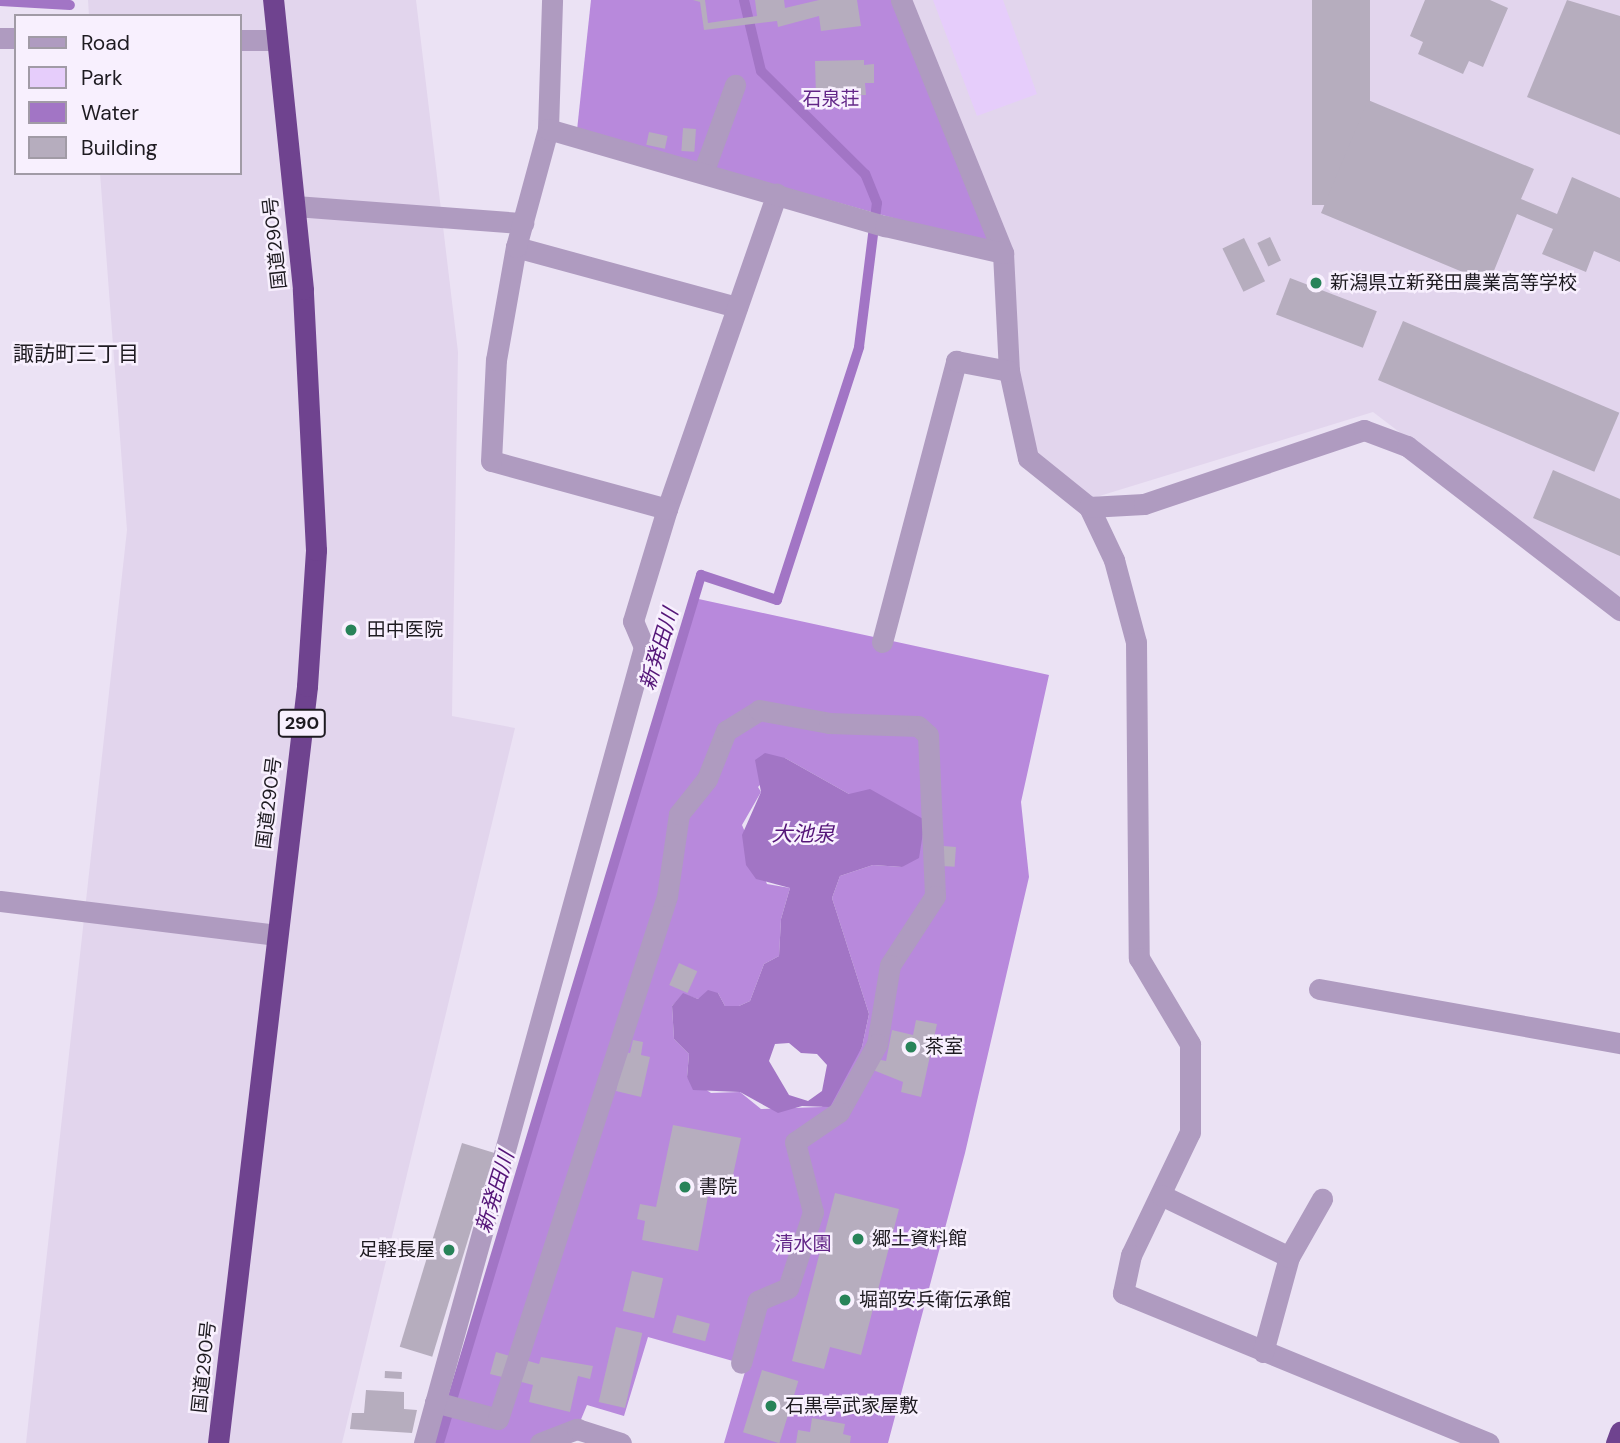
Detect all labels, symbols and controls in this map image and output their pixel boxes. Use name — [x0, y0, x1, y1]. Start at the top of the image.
legend — [14, 14, 242, 175]
text: Road — [81, 29, 130, 57]
text: Park — [81, 64, 122, 92]
park label: 石泉荘 — [803, 88, 859, 110]
text: Water — [81, 99, 139, 127]
text: Building — [81, 134, 157, 162]
street label: 国道290号 — [259, 196, 291, 290]
place label: 新潟県立新発田農業高等学校 — [1330, 272, 1577, 294]
marker: 新潟県立新発田農業高等学校 — [1308, 275, 1324, 291]
district label: 諏訪町三丁目 — [13, 341, 139, 367]
water label: 新発田川 — [635, 605, 683, 693]
place label: 田中医院 — [367, 619, 443, 641]
marker: 田中医院 — [341, 620, 361, 640]
road number: 290 — [278, 708, 326, 738]
street label: 国道290号 — [252, 756, 286, 850]
water label: 大池泉 — [772, 821, 834, 847]
place label: 茶室 — [925, 1036, 963, 1058]
marker: 茶室 — [903, 1039, 919, 1055]
water label: 新発田川 — [471, 1148, 519, 1236]
place label: 書院 — [699, 1176, 737, 1198]
marker: 書院 — [677, 1179, 693, 1195]
place label: 郷土資料館 — [872, 1228, 967, 1250]
marker: 郷土資料館 — [850, 1231, 866, 1247]
park label: 清水園 — [775, 1233, 831, 1255]
place label: 足軽長屋 — [359, 1239, 435, 1261]
marker: 足軽長屋 — [441, 1242, 457, 1258]
place label: 堀部安兵衛伝承館 — [859, 1289, 1011, 1311]
marker: 堀部安兵衛伝承館 — [837, 1292, 853, 1308]
street label: 国道290号 — [188, 1320, 220, 1414]
place label: 石黒亭武家屋敷 — [785, 1395, 918, 1417]
marker: 石黒亭武家屋敷 — [763, 1398, 779, 1414]

